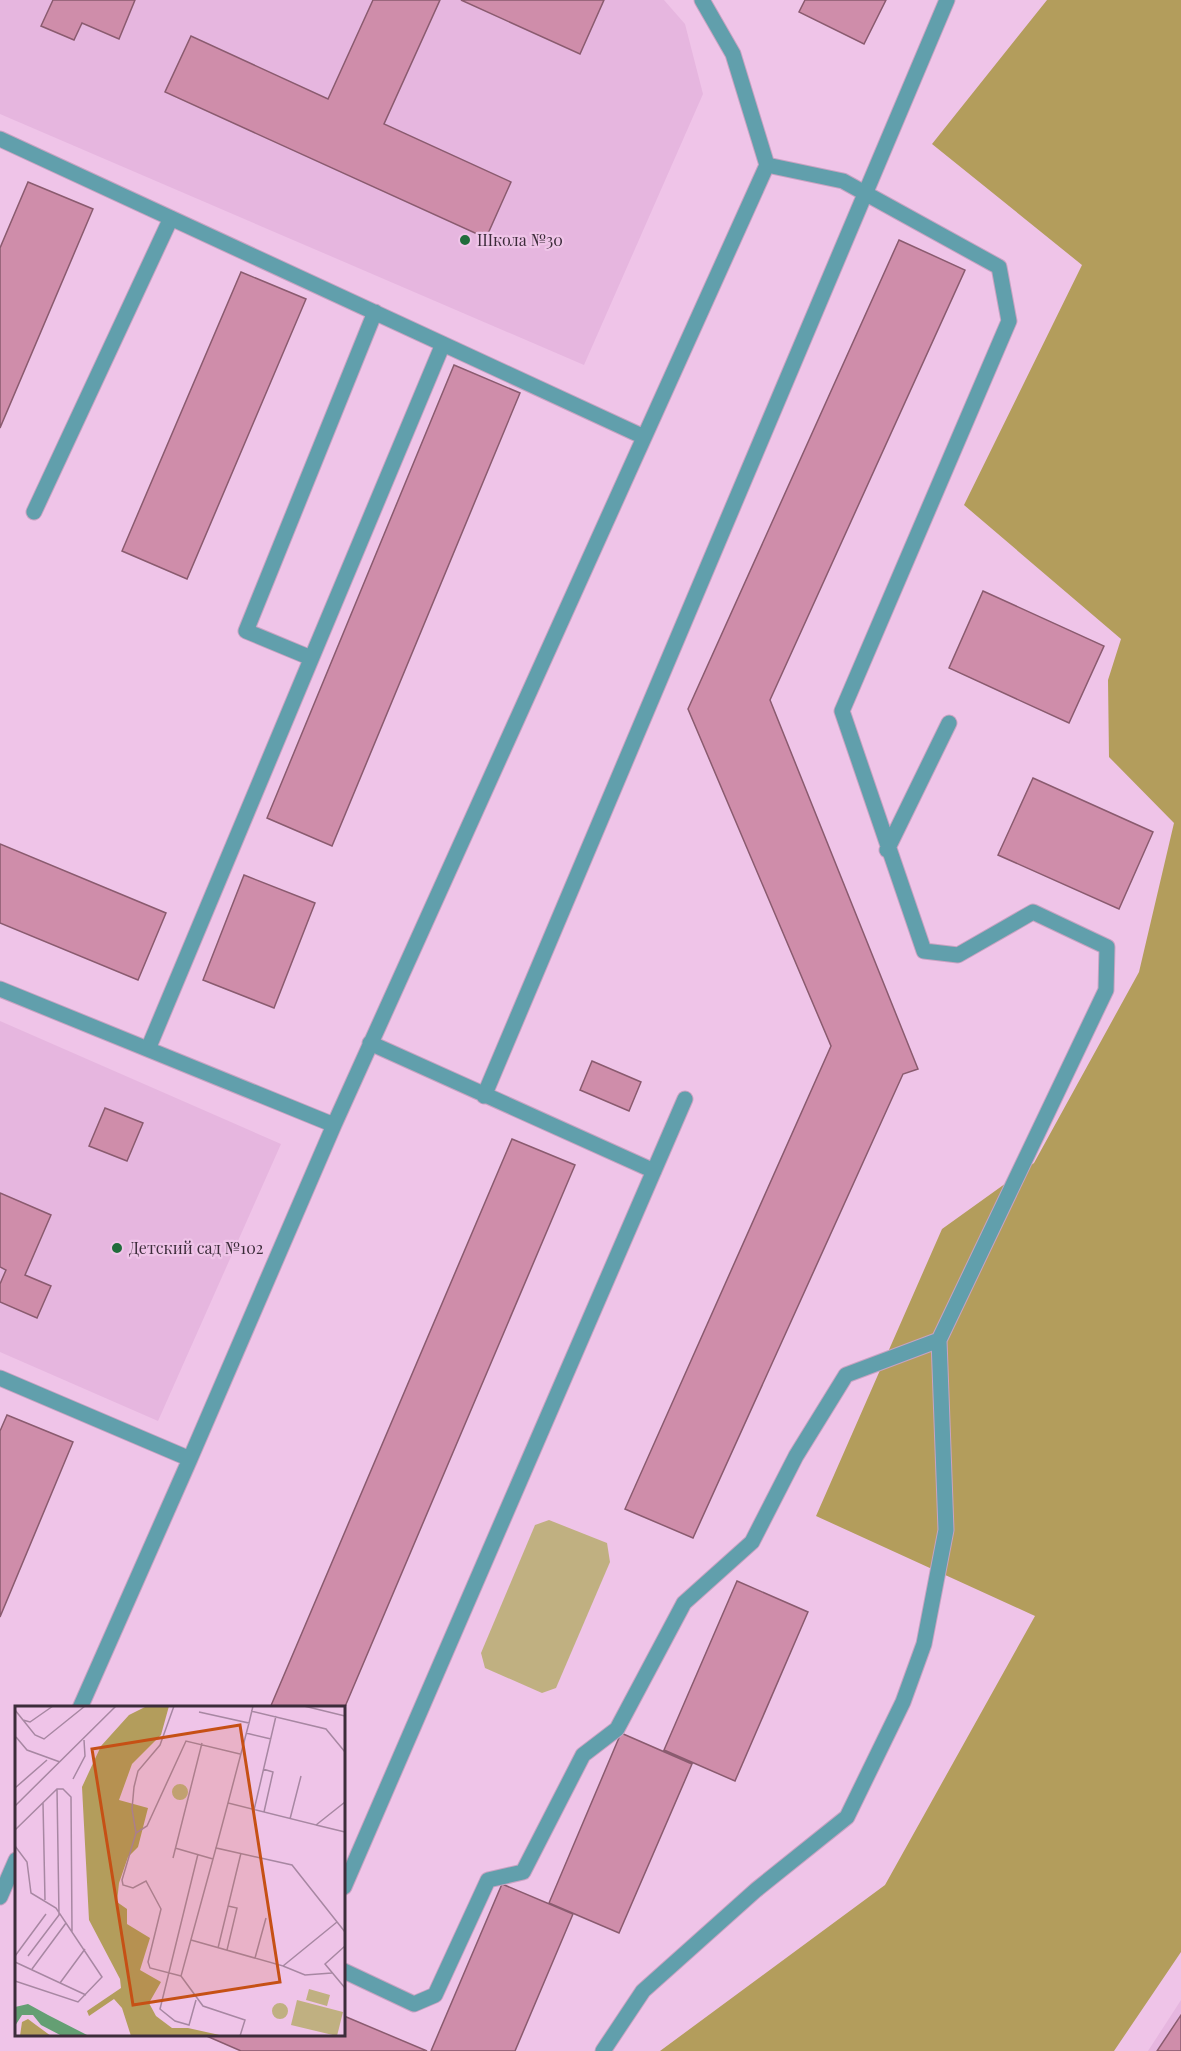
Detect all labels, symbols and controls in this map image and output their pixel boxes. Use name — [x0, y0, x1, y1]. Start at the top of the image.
place label: Школа №30 — [477, 229, 563, 250]
marker: Школа №30 — [458, 233, 472, 247]
place label: Детский сад №102 — [129, 1237, 263, 1258]
marker: Детский сад №102 — [110, 1241, 124, 1255]
inset map — [15, 1706, 345, 2036]

